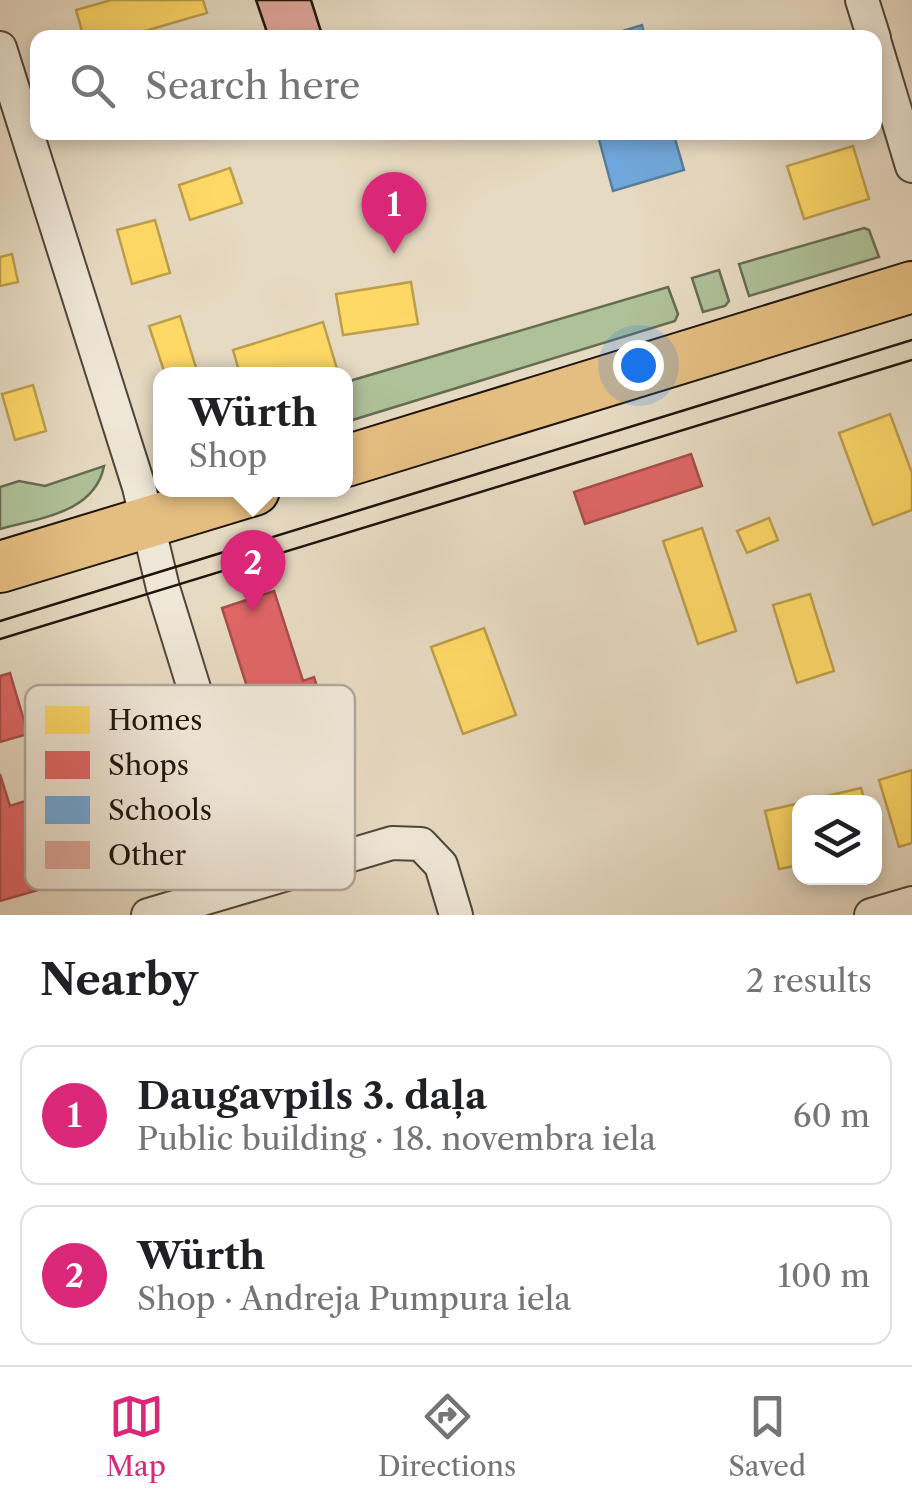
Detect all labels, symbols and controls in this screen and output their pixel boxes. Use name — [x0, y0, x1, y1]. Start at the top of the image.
search box — [30, 30, 882, 140]
icon: search — [65, 58, 120, 113]
text: Search here — [145, 62, 360, 109]
pin: 1 — [362, 172, 426, 254]
your location — [613, 340, 664, 391]
popup — [153, 367, 353, 497]
text: Würth — [189, 389, 317, 436]
text: Shop — [189, 436, 267, 475]
pin: 2 — [220, 530, 286, 612]
legend — [25, 685, 355, 890]
text: Homes — [108, 703, 202, 737]
text: Shops — [108, 748, 189, 782]
text: Schools — [108, 793, 212, 827]
map controls — [792, 795, 882, 885]
button: layers — [792, 795, 882, 885]
text: Other — [108, 838, 186, 872]
text: Nearby — [40, 954, 198, 1006]
text: 2 results — [746, 961, 872, 1000]
text: Daugavpils 3. daļa — [137, 1072, 487, 1119]
text: 1 — [67, 1096, 82, 1135]
text: 60 m — [793, 1096, 870, 1135]
text: Public building · 18. novembra iela — [137, 1119, 656, 1158]
text: Würth — [137, 1232, 265, 1279]
text: 2 — [65, 1256, 84, 1295]
text: 100 m — [778, 1256, 870, 1295]
text: Shop · Andreja Pumpura iela — [137, 1279, 571, 1318]
tab: Map — [106, 1389, 166, 1483]
tab: Directions — [378, 1389, 516, 1483]
tab: Saved — [728, 1389, 806, 1483]

